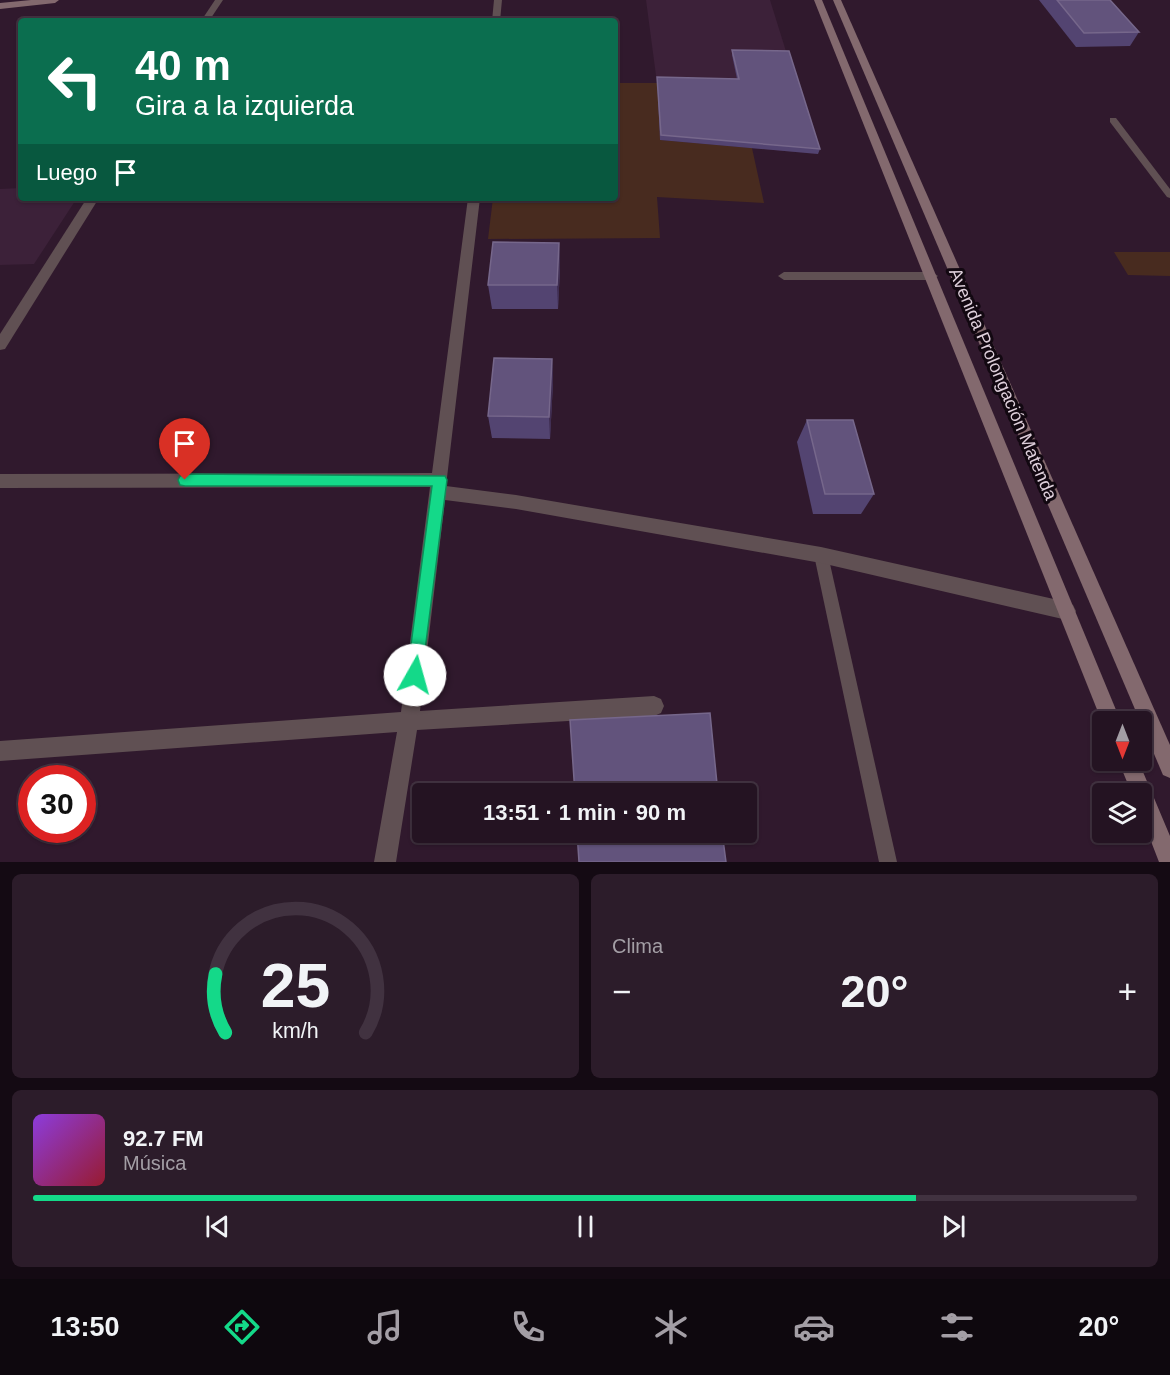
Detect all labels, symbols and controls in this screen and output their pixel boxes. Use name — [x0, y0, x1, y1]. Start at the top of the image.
icon: left — [36, 42, 114, 120]
text: 40 m — [135, 42, 231, 89]
text: Gira a la izquierda — [135, 91, 354, 121]
icon: arrive — [109, 156, 142, 189]
text: Luego — [36, 160, 97, 185]
street label: Avenida Prolongación Matenda — [945, 265, 1061, 504]
pin — [159, 418, 210, 480]
icon: arrive — [168, 427, 201, 460]
position arrow — [383, 643, 447, 707]
north arrow — [1092, 711, 1152, 771]
map controls — [1092, 711, 1152, 843]
speed limit sign: 30 — [18, 765, 96, 843]
button: layers — [1092, 783, 1152, 843]
text: 13:51 · 1 min · 90 m — [483, 800, 686, 825]
text: Clima — [612, 935, 663, 957]
text: 25 — [261, 951, 330, 1020]
text: 20° — [840, 966, 909, 1017]
text: − — [612, 973, 631, 1010]
text: + — [1118, 973, 1137, 1010]
text: km/h — [272, 1019, 319, 1043]
text: 92.7 FM — [123, 1126, 204, 1151]
text: Música — [123, 1152, 186, 1174]
icon: previous — [201, 1210, 234, 1243]
icon: pause — [569, 1210, 602, 1243]
icon: next — [937, 1210, 970, 1243]
icon: directions — [221, 1306, 263, 1348]
icon: music — [364, 1306, 406, 1348]
icon: phone — [507, 1306, 549, 1348]
icon: climate — [650, 1306, 692, 1348]
icon: car — [793, 1306, 835, 1348]
icon: filters — [936, 1306, 978, 1348]
text: 13:50 — [51, 1312, 120, 1342]
text: 20° — [1079, 1312, 1119, 1342]

